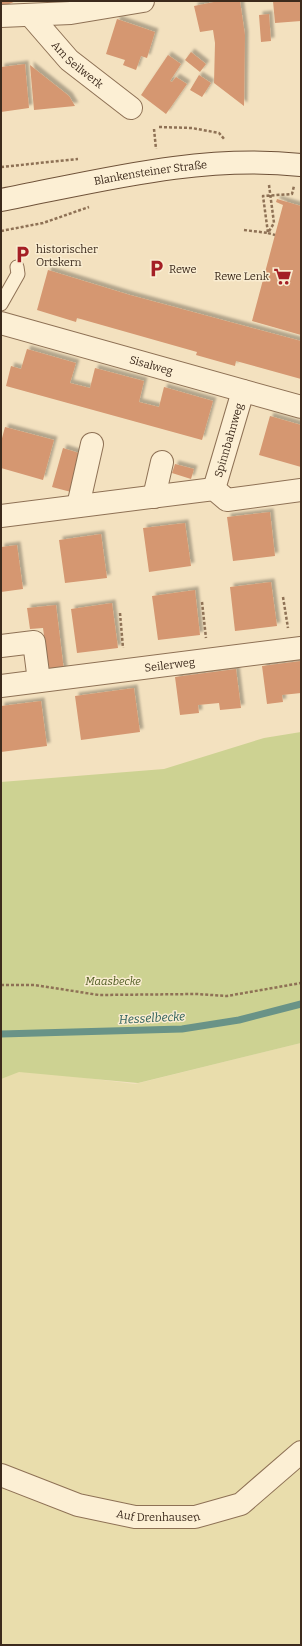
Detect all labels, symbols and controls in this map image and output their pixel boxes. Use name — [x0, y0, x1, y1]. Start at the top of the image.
street label: Am Seilwerk — [49, 39, 106, 92]
street label: Blankensteiner Straße — [93, 158, 208, 188]
place label: historischer Ortskern — [36, 243, 98, 269]
parking icon: historischer Ortskern — [13, 245, 33, 265]
parking icon: Rewe — [146, 259, 166, 279]
place label: Rewe — [169, 263, 196, 276]
supermarket icon: Rewe Lenk — [272, 266, 292, 286]
place label: Rewe Lenk — [214, 270, 270, 283]
street label: Sisalweg — [128, 353, 174, 378]
street label: Spinnbahnweg — [212, 402, 246, 479]
street label: Seilerweg — [144, 655, 196, 675]
park label: Maasbecke — [85, 975, 141, 988]
water label: Hesselbecke — [118, 1009, 186, 1027]
street label: Auf Drenhausen — [115, 1507, 202, 1524]

